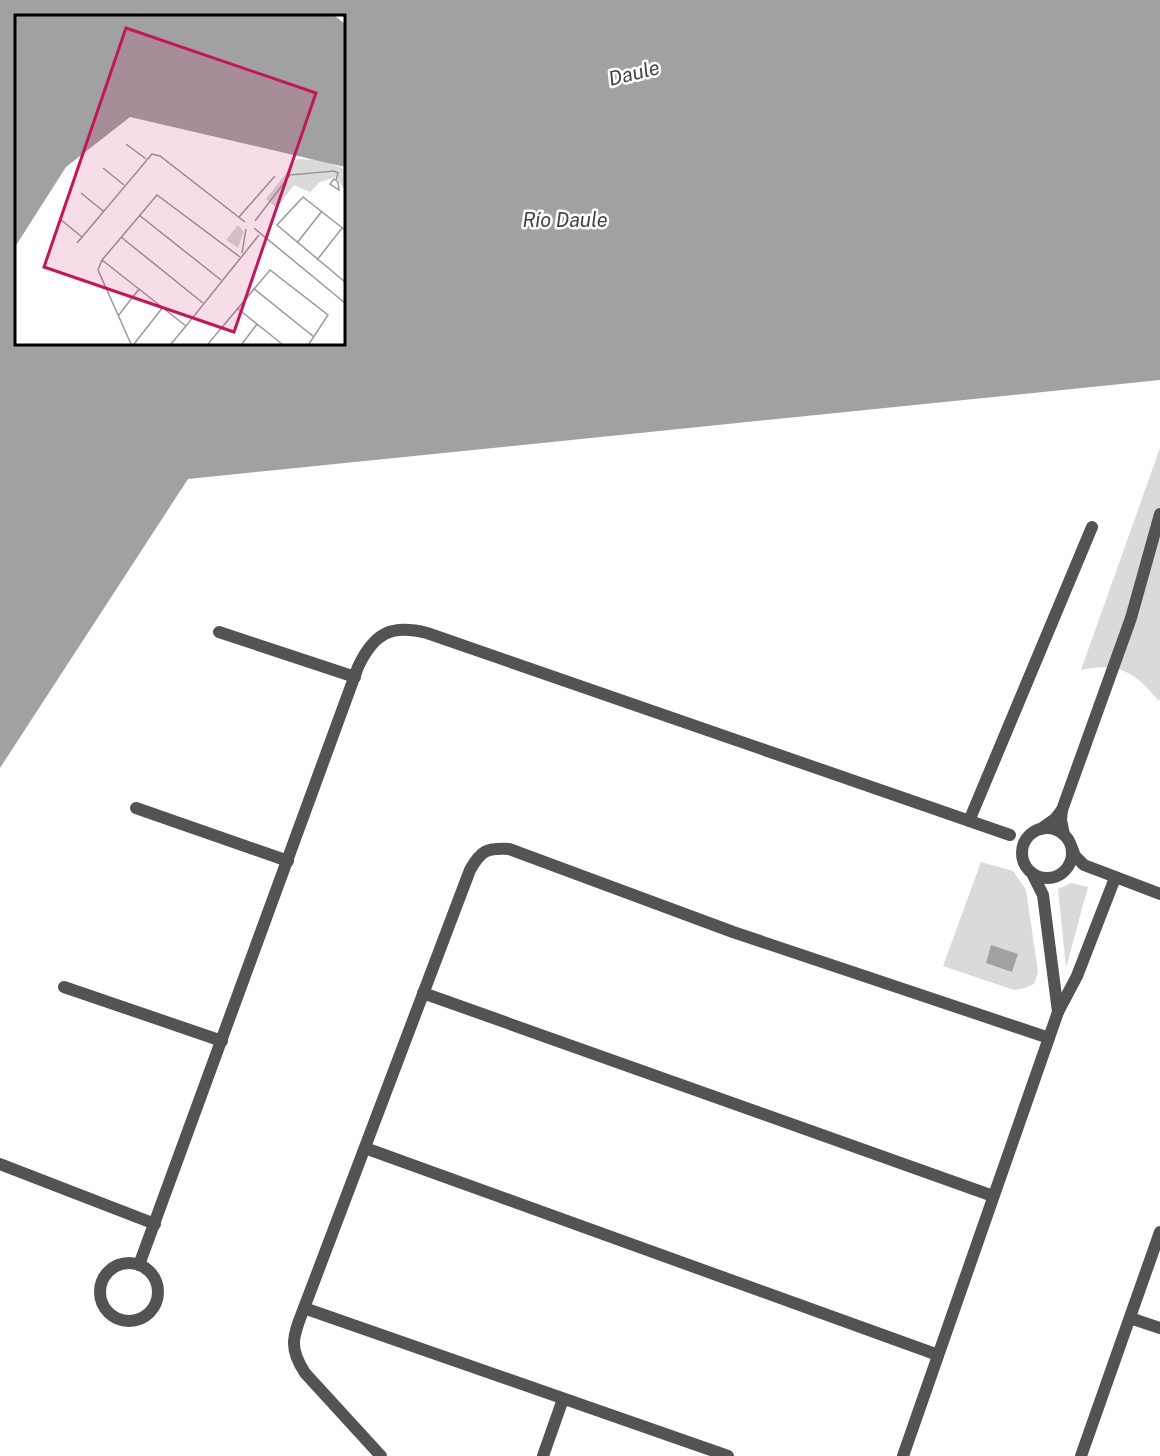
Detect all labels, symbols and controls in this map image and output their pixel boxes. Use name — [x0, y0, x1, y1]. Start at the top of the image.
inset map — [15, 15, 345, 345]
water label: Daule — [606, 55, 662, 91]
water label: Río Daule — [522, 208, 608, 232]

